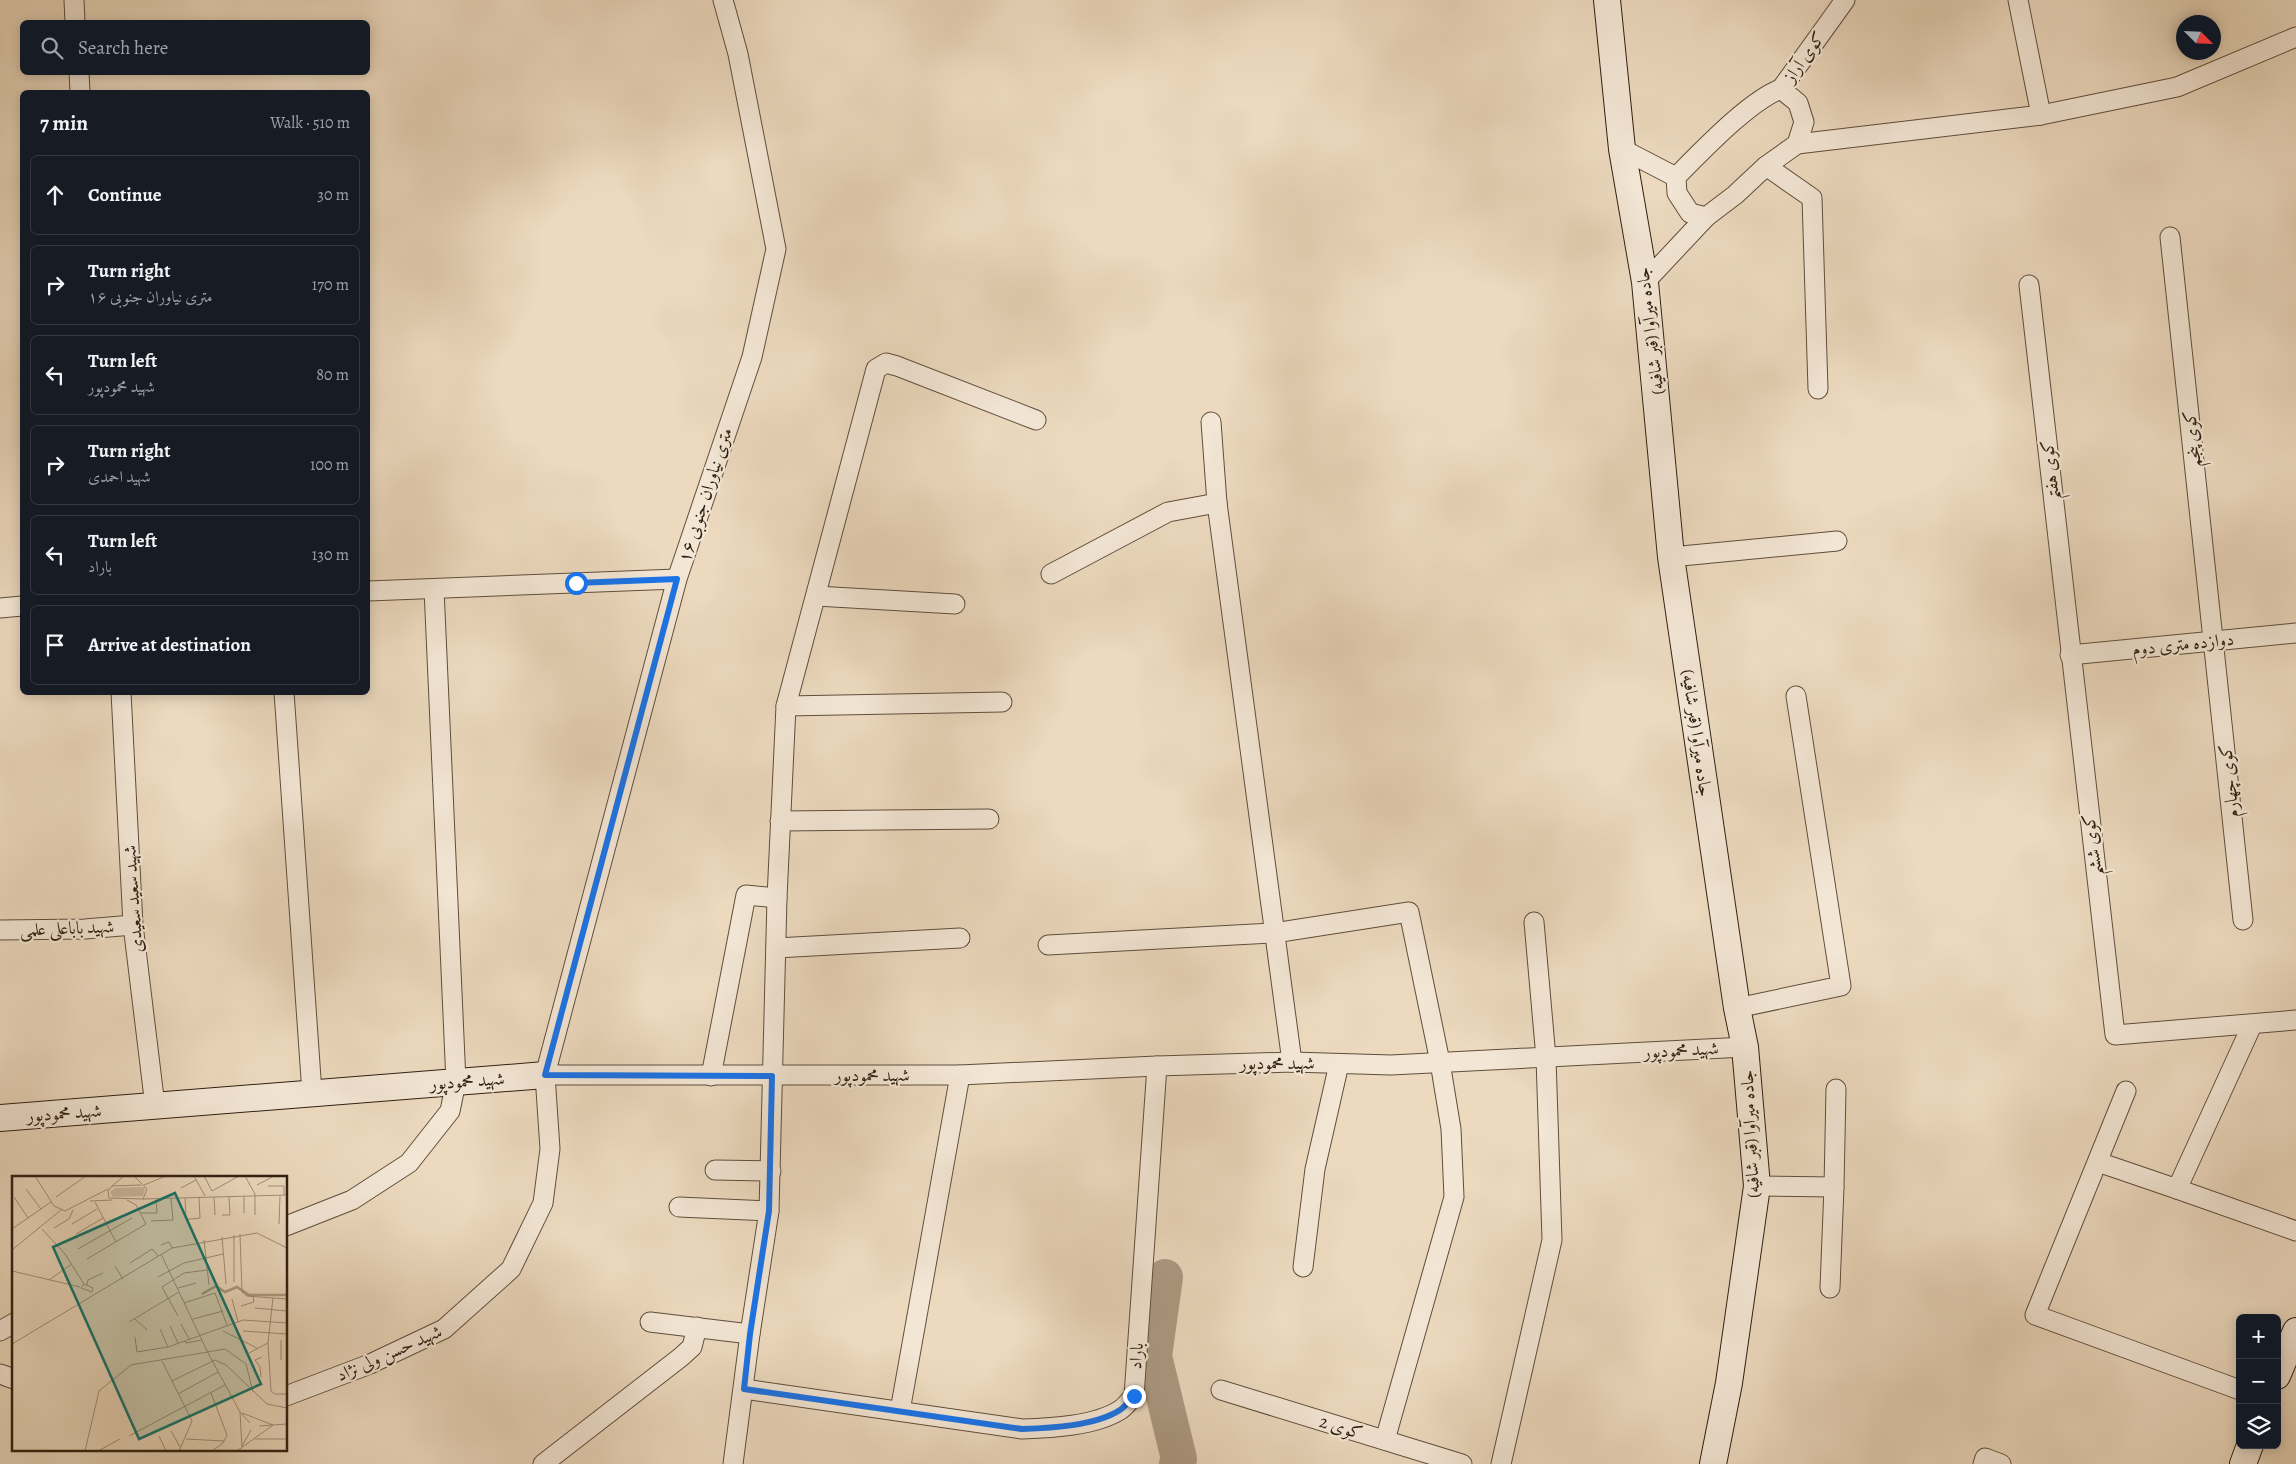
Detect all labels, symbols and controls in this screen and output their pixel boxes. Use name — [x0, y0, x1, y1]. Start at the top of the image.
north arrow — [2176, 15, 2221, 60]
search box — [20, 20, 370, 75]
street label: کوی آراز — [1776, 27, 1831, 89]
icon: search — [38, 34, 66, 62]
text: Search here — [78, 35, 168, 61]
text: 7 min — [40, 109, 88, 137]
text: Walk · 510 m — [270, 112, 350, 134]
icon: ahead — [41, 181, 69, 209]
text: Continue — [88, 182, 162, 208]
text: 30 m — [317, 184, 349, 206]
text: Turn right — [88, 258, 170, 284]
street label: جاده میرآوا (قبر شافیه) — [1630, 266, 1670, 396]
icon: right — [41, 271, 69, 299]
text: 170 m — [312, 274, 349, 296]
text: ۱۶ متری نیاوران جنوبی — [88, 286, 213, 308]
text: Turn left — [88, 348, 157, 374]
icon: left — [41, 361, 69, 389]
text: 80 m — [316, 364, 349, 386]
text: شهید محمودپور — [88, 376, 155, 398]
street label: کوی پنجم — [2177, 409, 2212, 469]
street label: ۱۶ متری نیاوران جنوبی — [672, 425, 739, 566]
text: Turn right — [88, 438, 170, 464]
street label: کوی هفتم — [2035, 438, 2071, 501]
icon: right — [41, 451, 69, 479]
text: 100 m — [310, 454, 349, 476]
text: شهید احمدی — [88, 466, 150, 488]
text: Turn left — [88, 528, 157, 554]
icon: left — [41, 541, 69, 569]
text: 130 m — [312, 544, 349, 566]
text: باراد — [88, 556, 112, 578]
route start — [565, 572, 588, 595]
street label: دوازده متری دوم — [2131, 627, 2236, 665]
icon: arrive — [41, 631, 69, 659]
text: Arrive at destination — [88, 632, 251, 658]
street label: جاده میرآوا (قبر شافیه) — [1676, 668, 1718, 798]
street label: کوی چهارم — [2213, 743, 2249, 819]
street label: کوی ششم — [2076, 812, 2114, 878]
street label: شهید سعید سعیدی — [117, 844, 149, 954]
street label: شهید باباعلی علمی — [19, 914, 115, 943]
street label: شهید محمودپور — [1641, 1036, 1719, 1065]
street label: شهید محمودپور — [1237, 1051, 1315, 1076]
street label: شهید محمودپور — [832, 1063, 910, 1088]
street label: شهید محمودپور — [427, 1066, 505, 1097]
street label: جاده میرآوا (قبر شافیه) — [1735, 1069, 1765, 1199]
street label: شهید محمودپور — [24, 1098, 102, 1129]
inset map — [12, 1176, 288, 1452]
map controls — [2236, 1314, 2281, 1449]
button: + — [2236, 1314, 2281, 1359]
street label: شهید حسن ولی نژاد — [332, 1319, 446, 1387]
street label: باراد — [1123, 1342, 1149, 1370]
button: − — [2236, 1359, 2281, 1404]
route end — [1123, 1385, 1146, 1408]
button: layers — [2236, 1404, 2281, 1449]
street label: کوی 2 — [1316, 1409, 1366, 1445]

